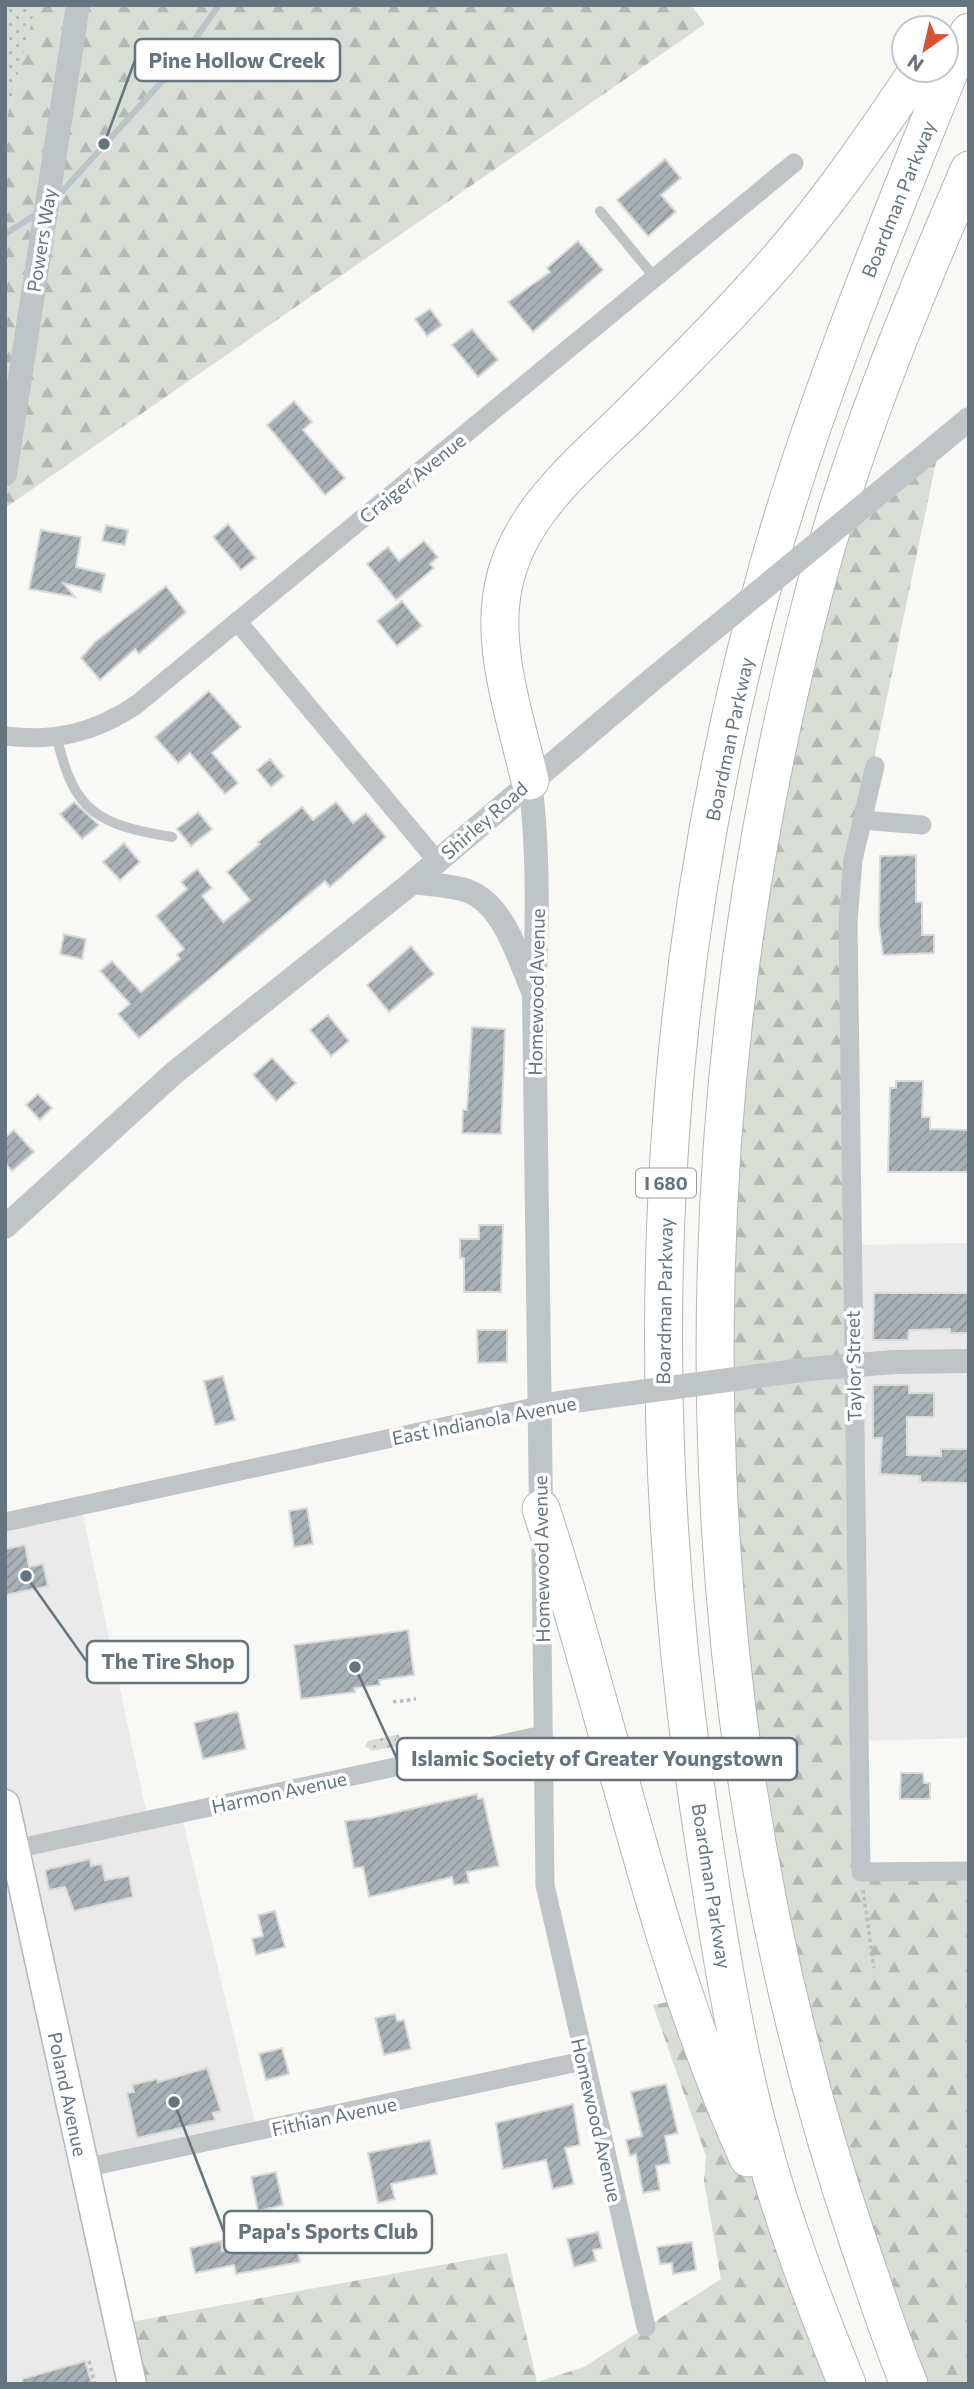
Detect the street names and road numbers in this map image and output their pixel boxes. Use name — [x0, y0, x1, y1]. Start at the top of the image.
street label: Boardman Parkway — [856, 117, 940, 281]
street label: Powers Way — [21, 186, 61, 294]
street label: Craiger Avenue — [354, 428, 470, 528]
street label: Boardman Parkway — [700, 655, 758, 823]
street label: Shirley Road — [436, 776, 532, 864]
street label: Homewood Avenue — [523, 908, 549, 1076]
road number: I 680 — [636, 1168, 696, 1198]
street label: Boardman Parkway — [651, 1217, 677, 1385]
street label: Taylor Street — [841, 1310, 865, 1422]
street label: East Indianola Avenue — [390, 1391, 578, 1449]
street label: Homewood Avenue — [528, 1475, 554, 1643]
street label: Harmon Avenue — [209, 1766, 349, 1818]
street label: Boardman Parkway — [688, 1802, 736, 1971]
street label: Poland Avenue — [44, 2030, 92, 2158]
street label: Homewood Avenue — [567, 2036, 627, 2204]
street label: Fithian Avenue — [269, 2092, 399, 2140]

